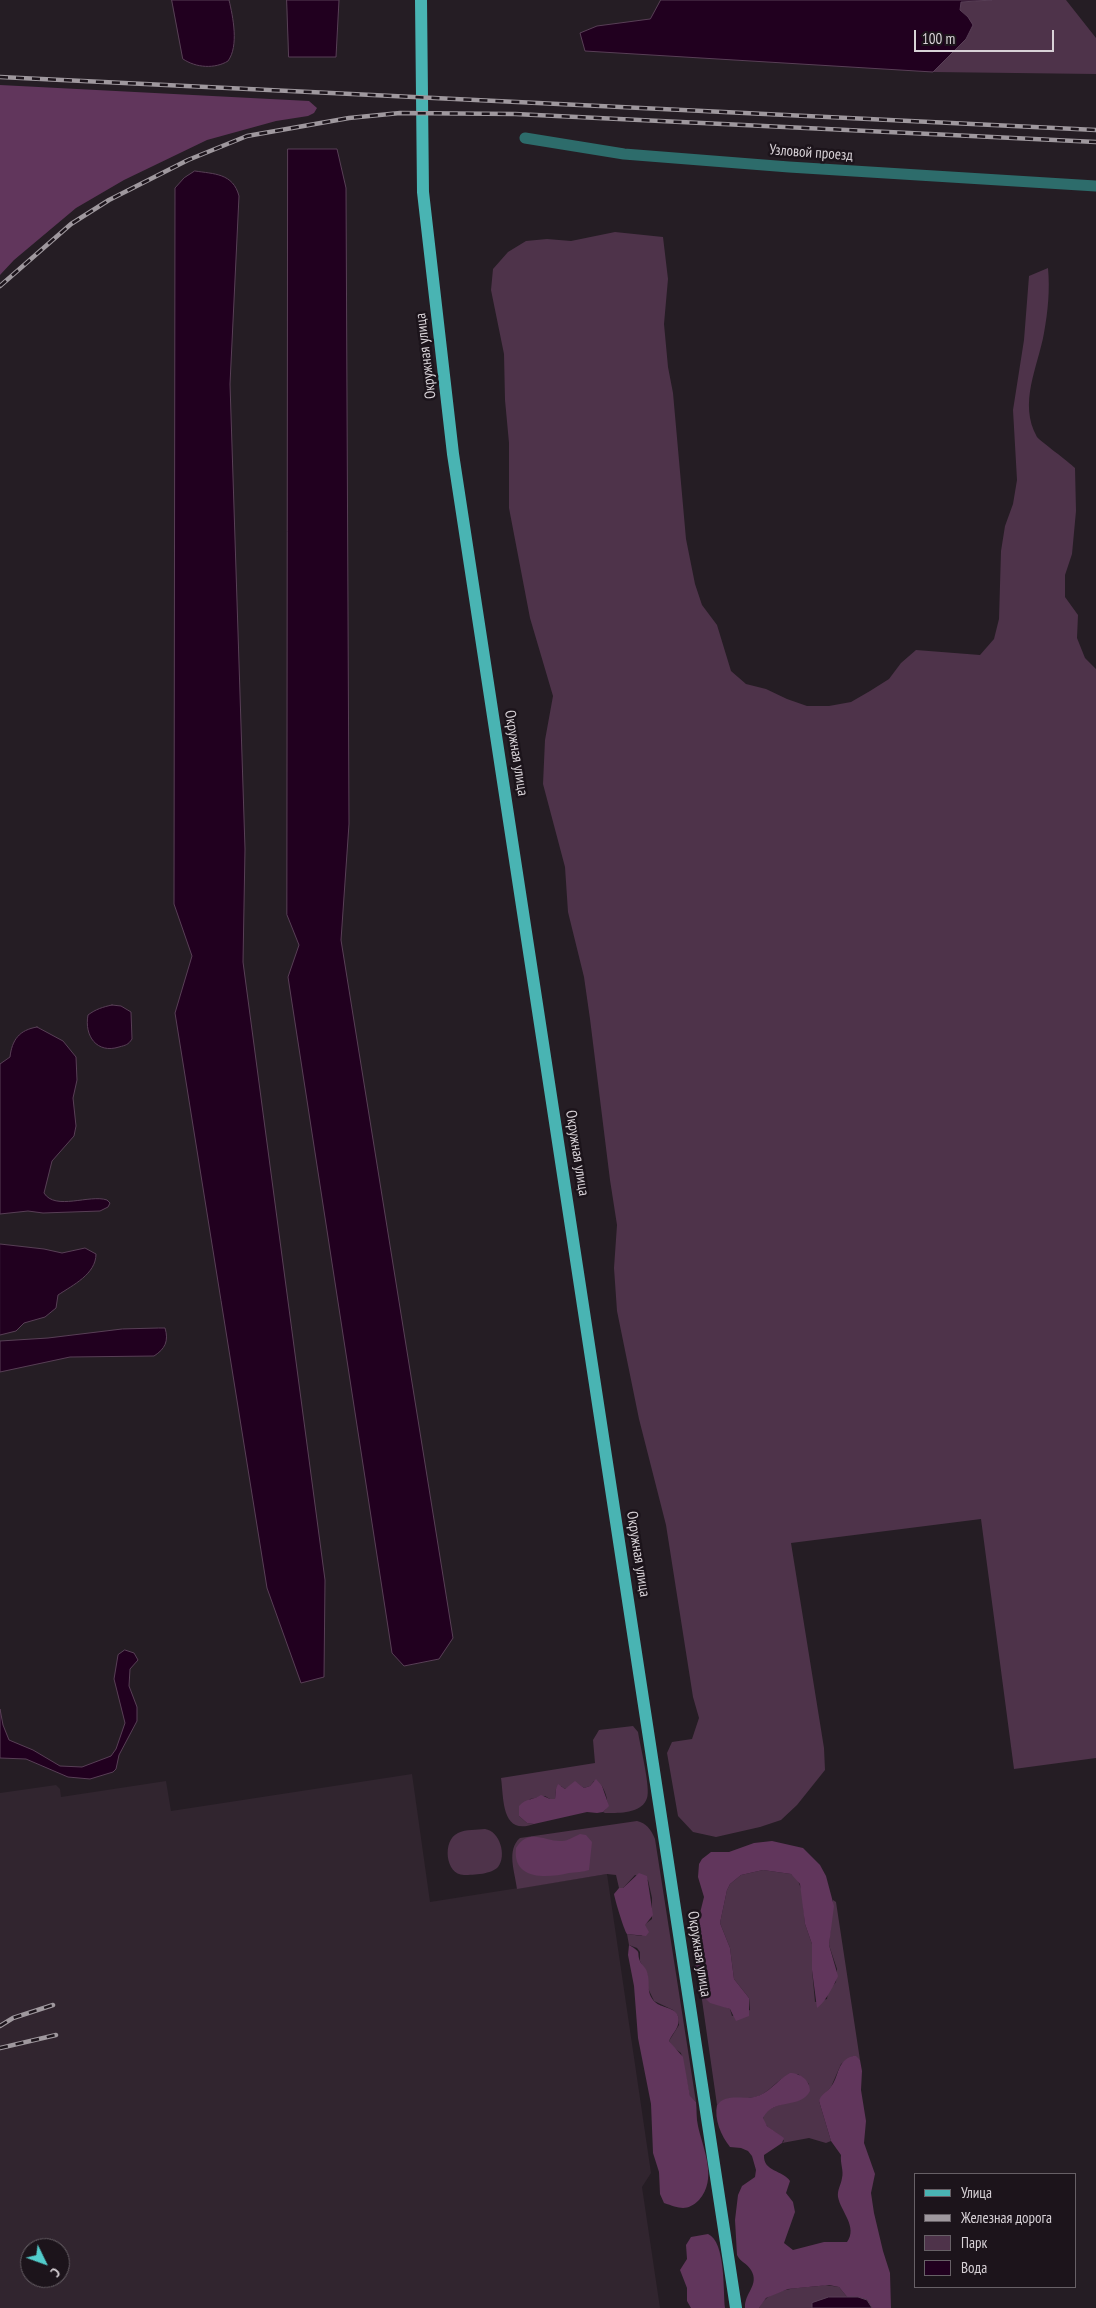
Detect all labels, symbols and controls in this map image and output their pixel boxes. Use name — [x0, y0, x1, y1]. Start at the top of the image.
scale bar — [916, 20, 1056, 52]
text: 100 m — [922, 29, 955, 48]
street label: Узловой проезд — [769, 141, 853, 165]
street label: Окружная улица — [412, 312, 440, 400]
street label: Окружная улица — [500, 709, 532, 797]
street label: Окружная улица — [561, 1109, 593, 1197]
street label: Окружная улица — [622, 1510, 654, 1598]
street label: Окружная улица — [683, 1910, 715, 1998]
legend — [914, 2173, 1076, 2288]
text: Улица — [961, 2183, 992, 2202]
text: Железная дорога — [961, 2208, 1052, 2227]
text: Парк — [961, 2233, 987, 2252]
north arrow — [20, 2238, 70, 2288]
text: Вода — [961, 2258, 987, 2277]
text: С — [47, 2264, 64, 2281]

